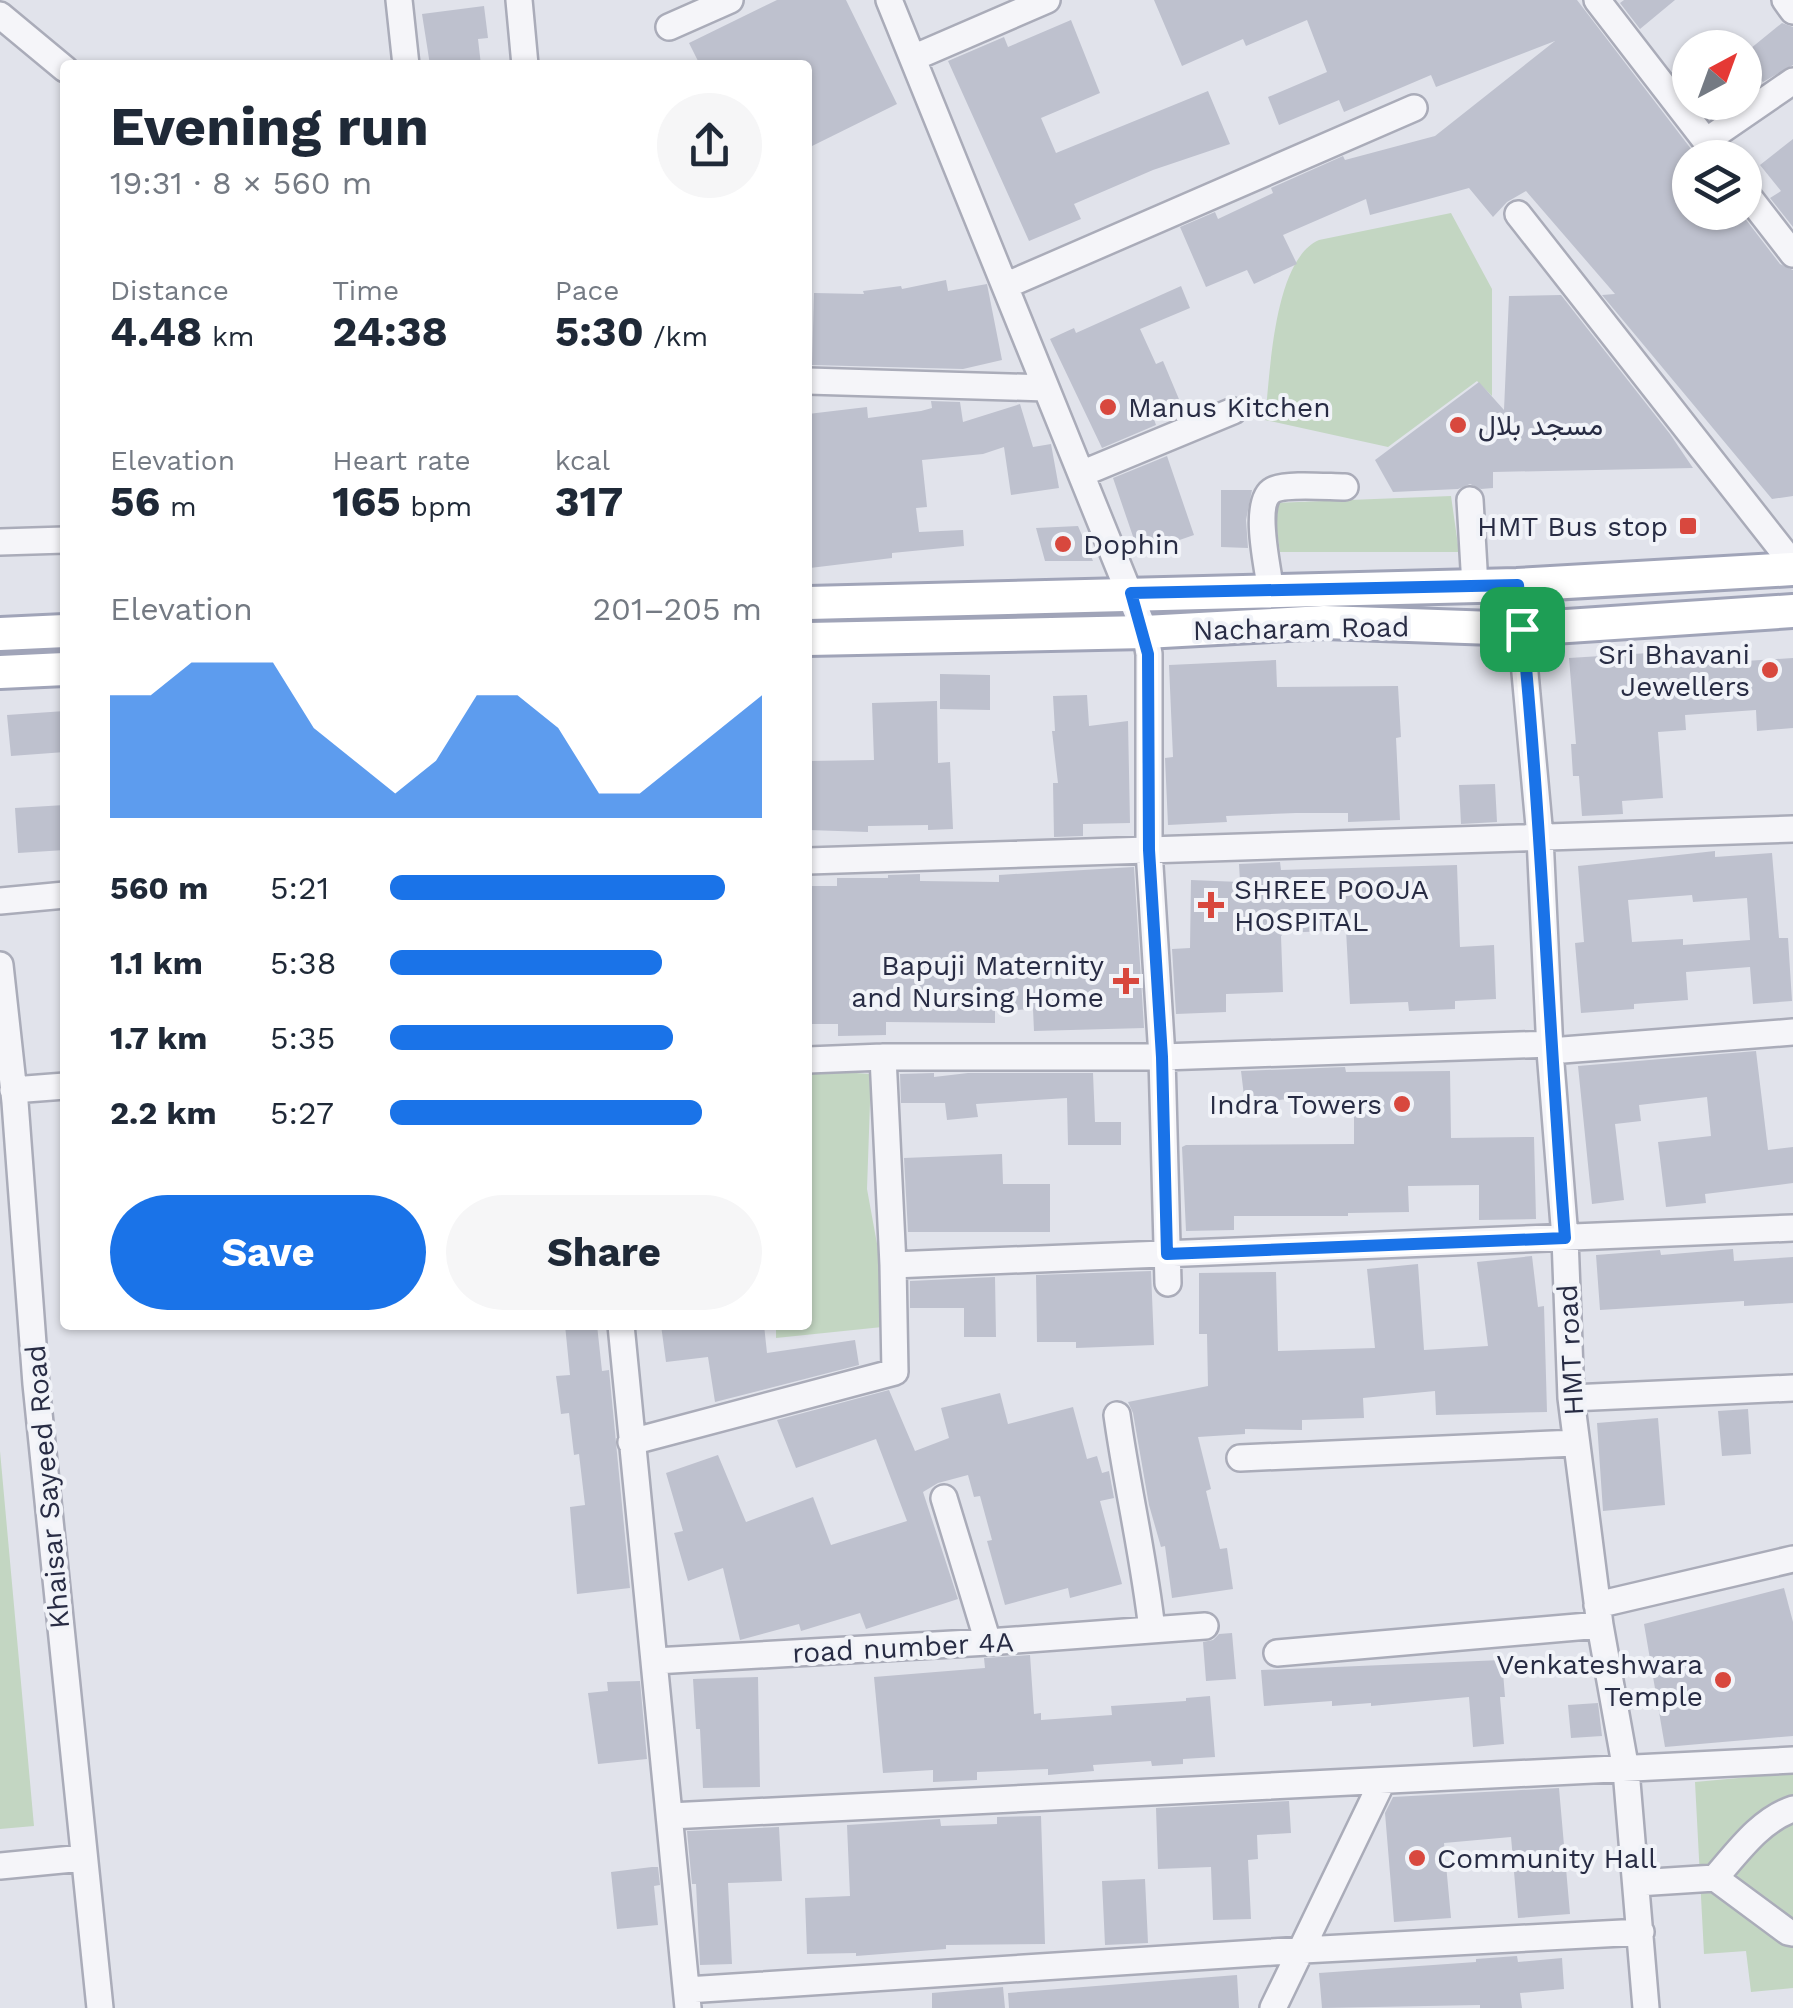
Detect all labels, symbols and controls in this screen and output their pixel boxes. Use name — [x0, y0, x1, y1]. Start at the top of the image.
north arrow — [1672, 30, 1762, 120]
map controls — [1672, 30, 1762, 230]
button: share — [657, 93, 762, 198]
text: Evening run — [110, 94, 429, 158]
button: layers — [1672, 140, 1762, 230]
text: 19:31 · 8 × 560 m — [110, 164, 372, 202]
text: Distance — [110, 274, 229, 307]
text: Time — [332, 274, 399, 307]
text: Pace — [555, 274, 619, 307]
text: 4.48 — [110, 307, 202, 356]
text: 24:38 — [332, 307, 448, 356]
text: 5:30 — [555, 307, 644, 356]
text: km — [202, 320, 255, 353]
text: /km — [644, 320, 708, 353]
place label: Manus Kitchen — [1128, 391, 1331, 424]
marker: Manus Kitchen — [1097, 396, 1119, 418]
place label: مسجد بلال — [1478, 409, 1603, 442]
marker: مسجد بلال — [1447, 414, 1469, 436]
text: Elevation — [110, 444, 235, 477]
text: Heart rate — [332, 444, 471, 477]
text: kcal — [555, 444, 610, 477]
text: 56 — [110, 477, 160, 526]
text: 165 — [332, 477, 401, 526]
text: 317 — [555, 477, 623, 526]
text: m — [160, 490, 197, 523]
text: bpm — [401, 490, 472, 523]
place label: HMT Bus stop — [1477, 510, 1668, 543]
marker: HMT Bus stop — [1677, 515, 1699, 537]
place label: Dophin — [1083, 528, 1180, 561]
marker: Dophin — [1052, 533, 1074, 555]
pin — [1480, 587, 1565, 672]
text: Elevation — [110, 590, 253, 628]
text: 201–205 m — [592, 590, 762, 628]
icon: arrive — [1495, 602, 1550, 657]
street label: Nacharam Road — [1192, 610, 1410, 647]
place label: Sri Bhavani Jewellers — [1598, 638, 1750, 703]
marker: Sri Bhavani Jewellers — [1759, 659, 1781, 681]
text: 560 m — [110, 869, 208, 907]
text: 5:21 — [270, 869, 329, 907]
place label: SHREE POOJA HOSPITAL — [1234, 873, 1429, 938]
marker: SHREE POOJA HOSPITAL — [1198, 892, 1224, 918]
text: 1.1 km — [110, 944, 203, 982]
text: 5:38 — [270, 944, 336, 982]
place label: Bapuji Maternity and Nursing Home — [851, 949, 1105, 1014]
marker: Bapuji Maternity and Nursing Home — [1113, 968, 1139, 994]
text: 1.7 km — [110, 1019, 207, 1057]
text: 5:35 — [270, 1019, 335, 1057]
place label: Indra Towers — [1209, 1088, 1382, 1121]
marker: Indra Towers — [1391, 1093, 1413, 1115]
text: 2.2 km — [110, 1094, 217, 1132]
text: 5:27 — [270, 1094, 334, 1132]
button: Save — [110, 1195, 426, 1310]
button: Share — [446, 1195, 762, 1310]
street label: HMT road — [1551, 1284, 1590, 1416]
street label: Khaisar Sayeed Road — [19, 1344, 76, 1630]
street label: road number 4A — [791, 1625, 1015, 1670]
place label: Venkateshwara Temple — [1496, 1648, 1703, 1713]
marker: Venkateshwara Temple — [1712, 1669, 1734, 1691]
place label: Community Hall — [1437, 1842, 1657, 1875]
marker: Community Hall — [1406, 1847, 1428, 1869]

